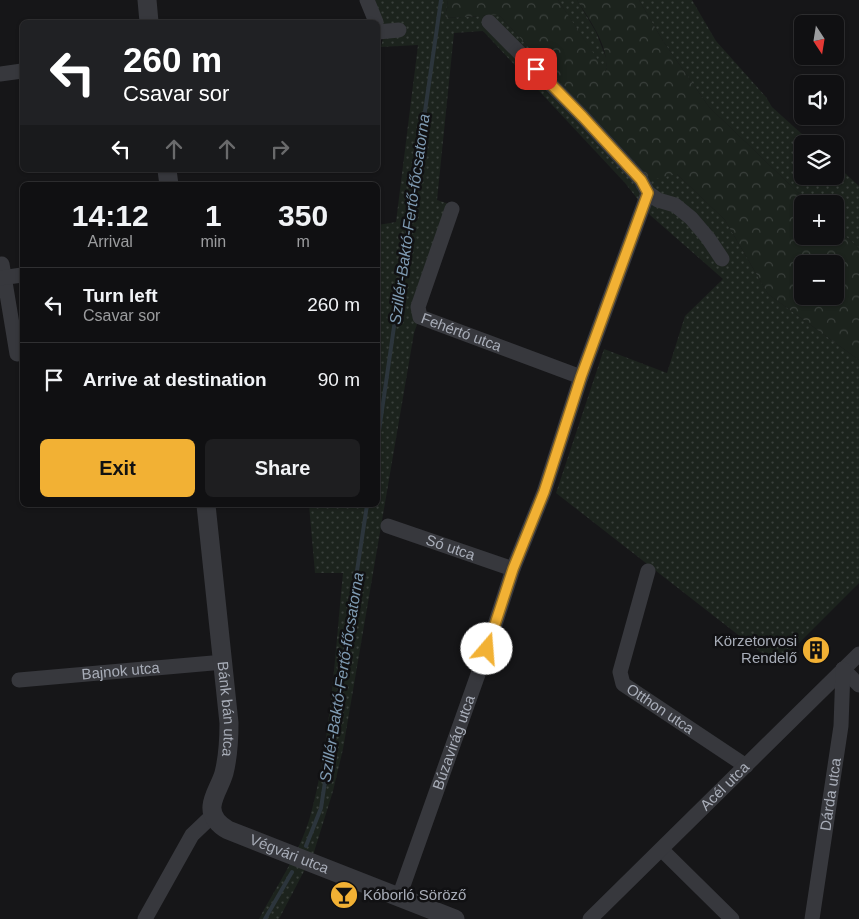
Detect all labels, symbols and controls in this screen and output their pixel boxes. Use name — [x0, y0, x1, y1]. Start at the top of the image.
north arrow — [794, 15, 844, 65]
map controls — [794, 15, 844, 305]
icon: left — [40, 40, 105, 105]
text: 260 m — [123, 40, 222, 79]
pin — [515, 48, 557, 90]
icon: arrive — [522, 55, 550, 83]
button: sound — [794, 75, 844, 125]
text: Csavar sor — [123, 81, 229, 106]
water label: Szillér-Baktó-Fertő-főcsatorna — [386, 113, 433, 325]
icon: left — [107, 135, 135, 163]
icon: ahead — [160, 135, 188, 163]
icon: ahead — [213, 135, 241, 163]
icon: right — [266, 135, 294, 163]
button: layers — [794, 135, 844, 185]
button: + — [794, 195, 844, 245]
text: 14:12 — [72, 199, 149, 232]
text: 1 — [205, 199, 222, 232]
text: 350 — [278, 199, 328, 232]
text: Arrival — [88, 233, 133, 250]
text: min — [200, 233, 226, 250]
text: m — [296, 233, 310, 250]
button: − — [794, 255, 844, 305]
text: Turn left — [83, 285, 158, 306]
icon: left — [40, 291, 68, 319]
text: 260 m — [307, 294, 360, 315]
text: Csavar sor — [83, 307, 160, 324]
street label: Fehértó utca — [419, 309, 505, 355]
icon: arrive — [40, 366, 68, 394]
text: Arrive at destination — [83, 369, 267, 390]
text: 90 m — [318, 369, 360, 390]
button: Exit — [40, 439, 195, 497]
button: Share — [205, 439, 360, 497]
street label: Só utca — [424, 531, 478, 564]
water label: Szillér-Baktó-Fertő-főcsatorna — [316, 571, 367, 783]
position arrow — [460, 622, 512, 674]
place label: Körzetorvosi Rendelő — [714, 632, 797, 666]
building icon: Körzetorvosi Rendelő — [801, 635, 831, 665]
street label: Bajnok utca — [81, 659, 161, 682]
street label: Bánk bán utca — [215, 660, 238, 758]
street label: Otthon utca — [624, 680, 698, 737]
street label: Búzavirág utca — [429, 692, 478, 792]
street label: Dárda utca — [816, 756, 844, 832]
street label: Acél utca — [696, 758, 753, 814]
street label: Végvári utca — [247, 830, 332, 877]
bar icon: Kóborló Söröző — [329, 880, 359, 910]
place label: Kóborló Söröző — [363, 886, 466, 903]

